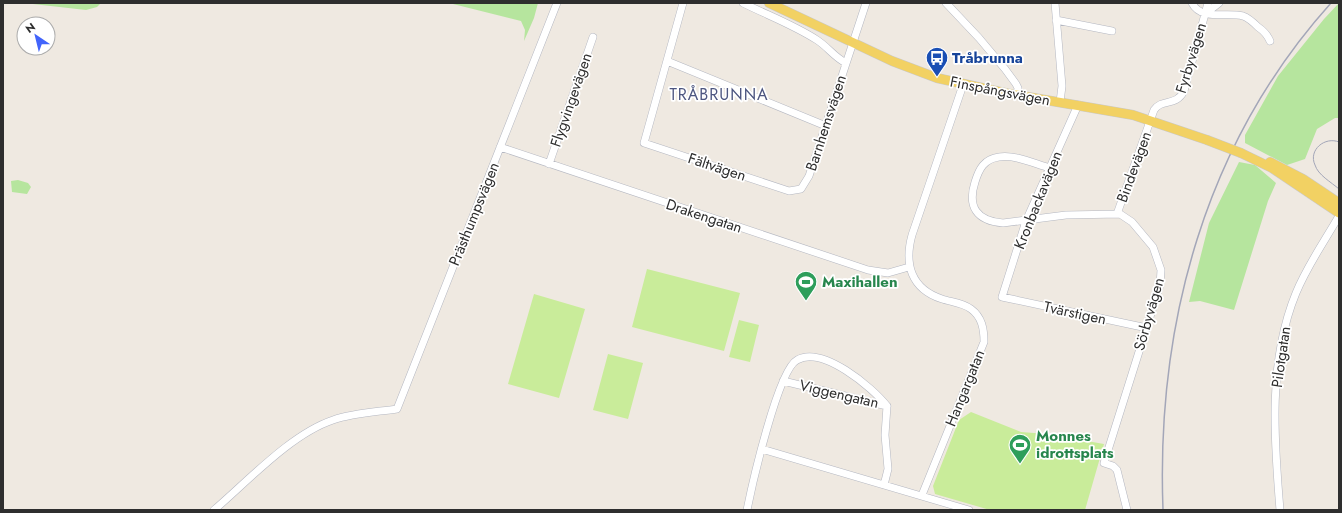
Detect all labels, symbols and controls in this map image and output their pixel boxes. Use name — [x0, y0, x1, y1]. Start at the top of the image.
north arrow — [16, 16, 56, 56]
text: N — [22, 19, 38, 37]
street label: Fyrbyvägen — [1170, 20, 1212, 96]
bus stop icon: Tråbrunna — [924, 45, 950, 78]
place label: Tråbrunna — [952, 47, 1023, 69]
street label: Flygvingevägen — [545, 50, 597, 150]
street label: Finspångsvägen — [948, 71, 1052, 111]
street label: Barnhemsvägen — [800, 72, 852, 174]
district label: TRÅBRUNNA — [669, 83, 769, 106]
street label: Bindevägen — [1111, 128, 1157, 206]
street label: Fältvägen — [685, 147, 749, 187]
street label: Kronbackavägen — [1008, 148, 1068, 252]
street label: Prästhumpsvägen — [443, 159, 505, 269]
street label: Drakengatan — [663, 193, 745, 239]
sports icon: Maxihallen — [793, 269, 819, 302]
place label: Maxihallen — [822, 271, 898, 293]
street label: Sörbyvägen — [1128, 275, 1170, 353]
street label: Tvärstigen — [1042, 296, 1108, 330]
street label: Pilotgatan — [1266, 325, 1296, 389]
street label: Hangargatan — [940, 346, 990, 430]
street label: Viggengatan — [797, 374, 881, 414]
place label: Monnes idrottsplats — [1036, 425, 1114, 464]
sports icon: Monnes idrottsplats — [1007, 432, 1033, 465]

